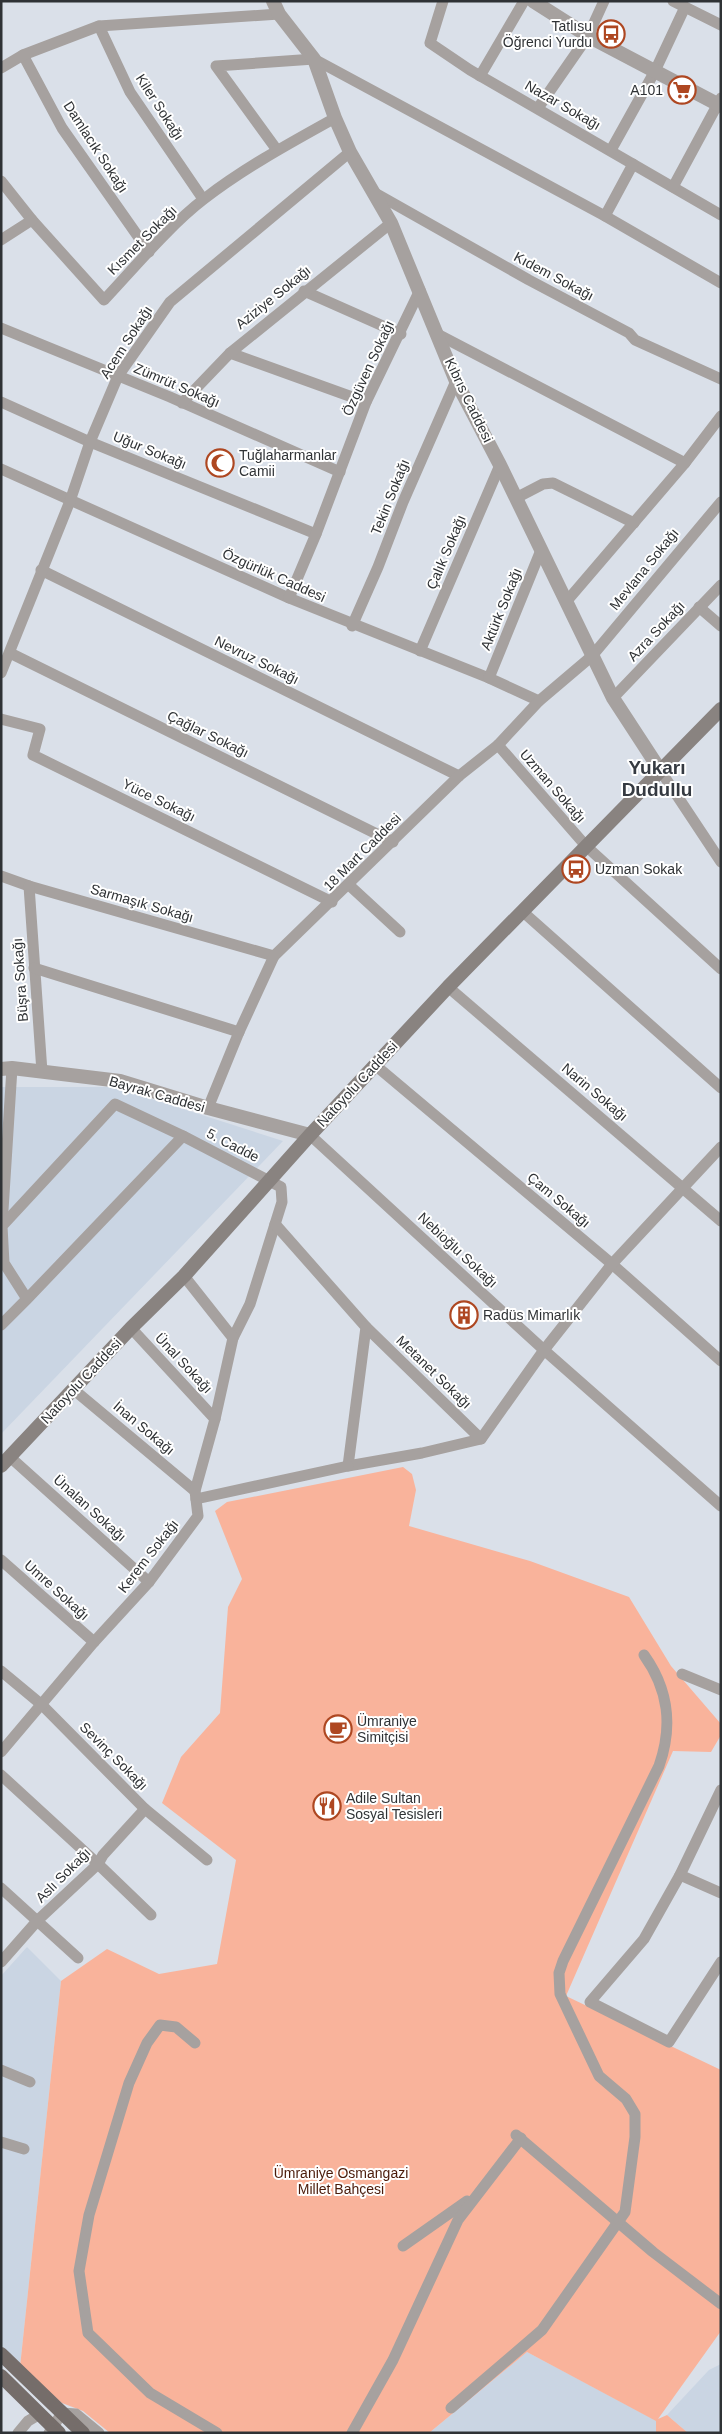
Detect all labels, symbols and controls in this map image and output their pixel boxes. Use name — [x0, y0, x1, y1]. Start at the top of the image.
place label: Tatlısu Öğrenci Yurdu — [503, 18, 592, 50]
bus stop icon: Tatlısu Öğrenci Yurdu — [596, 19, 626, 49]
street label: Kiler Sokağı — [133, 71, 187, 143]
supermarket icon: A101 — [667, 75, 697, 105]
street label: Nazar Sokağı — [522, 77, 604, 133]
place label: A101 — [630, 82, 663, 98]
street label: Damlacık Sokağı — [60, 98, 132, 196]
street label: Kısmet Sokağı — [104, 202, 180, 278]
street label: Kıdem Sokağı — [511, 248, 597, 304]
street label: Aziziye Sokağı — [232, 262, 314, 332]
street label: Acem Sokağı — [97, 303, 155, 381]
street label: Özgüven Sokağı — [338, 317, 397, 418]
street label: Kıbrıs Caddesi — [442, 355, 496, 445]
street label: Zümrüt Sokağı — [132, 360, 222, 410]
street label: Uğur Sokağı — [111, 428, 189, 472]
place label: Tuğlaharmanlar Camii — [239, 447, 337, 479]
mosque icon: Tuğlaharmanlar Camii — [205, 448, 235, 478]
street label: Tekin Sokağı — [368, 457, 412, 537]
street label: Çalık Sokağı — [423, 512, 469, 592]
street label: Mevlana Sokağı — [606, 525, 682, 613]
street label: Özgürlük Caddesi — [220, 544, 328, 605]
street label: Aktürk Sokağı — [477, 566, 525, 652]
street label: Azra Sokağı — [624, 598, 688, 664]
street label: Nevruz Sokağı — [212, 633, 302, 687]
street label: Çağlar Sokağı — [165, 707, 251, 761]
street label: Uzman Sokağı — [517, 746, 589, 826]
district label: Yukarı Dudullu — [622, 757, 692, 800]
street label: Yüce Sokağı — [120, 775, 198, 825]
street label: 18 Mart Caddesi — [320, 810, 404, 894]
bus stop icon: Uzman Sokak — [561, 854, 591, 884]
place label: Uzman Sokak — [595, 861, 683, 877]
street label: Sarmaşık Sokağı — [89, 881, 195, 925]
street label: Büşra Sokağı — [9, 938, 31, 1022]
street label: Natoyolu Caddesi — [313, 1038, 401, 1130]
street label: Narin Sokağı — [559, 1060, 631, 1124]
street label: Bayrak Caddesi — [107, 1073, 207, 1115]
street label: 5. Cadde — [204, 1125, 262, 1165]
street label: Çam Sokağı — [524, 1169, 594, 1231]
street label: Nebioğlu Sokağı — [415, 1209, 501, 1291]
building icon: Radüs Mimarlık — [449, 1300, 479, 1330]
place label: Radüs Mimarlık — [483, 1307, 581, 1323]
street label: Ünal Sokağı — [152, 1329, 217, 1396]
street label: Metanet Sokağı — [393, 1332, 475, 1412]
street label: Natoyolu Caddesi — [37, 1335, 125, 1427]
street label: İnan Sokağı — [110, 1397, 178, 1458]
street label: Ünalan Sokağı — [51, 1471, 130, 1545]
street label: Kerem Sokağı — [114, 1516, 182, 1596]
street label: Umre Sokağı — [21, 1557, 93, 1623]
place label: Ümraniye Simitçisi — [357, 1712, 417, 1745]
cafe icon: Ümraniye Simitçisi — [323, 1714, 353, 1744]
street label: Sevinç Sokağı — [77, 1719, 151, 1793]
place label: Adile Sultan Sosyal Tesisleri — [346, 1790, 442, 1822]
restaurant icon: Adile Sultan Sosyal Tesisleri — [312, 1791, 342, 1821]
street label: Aslı Sokağı — [32, 1844, 94, 1906]
park label: Ümraniye Osmangazi Millet Bahçesi — [274, 2164, 408, 2197]

